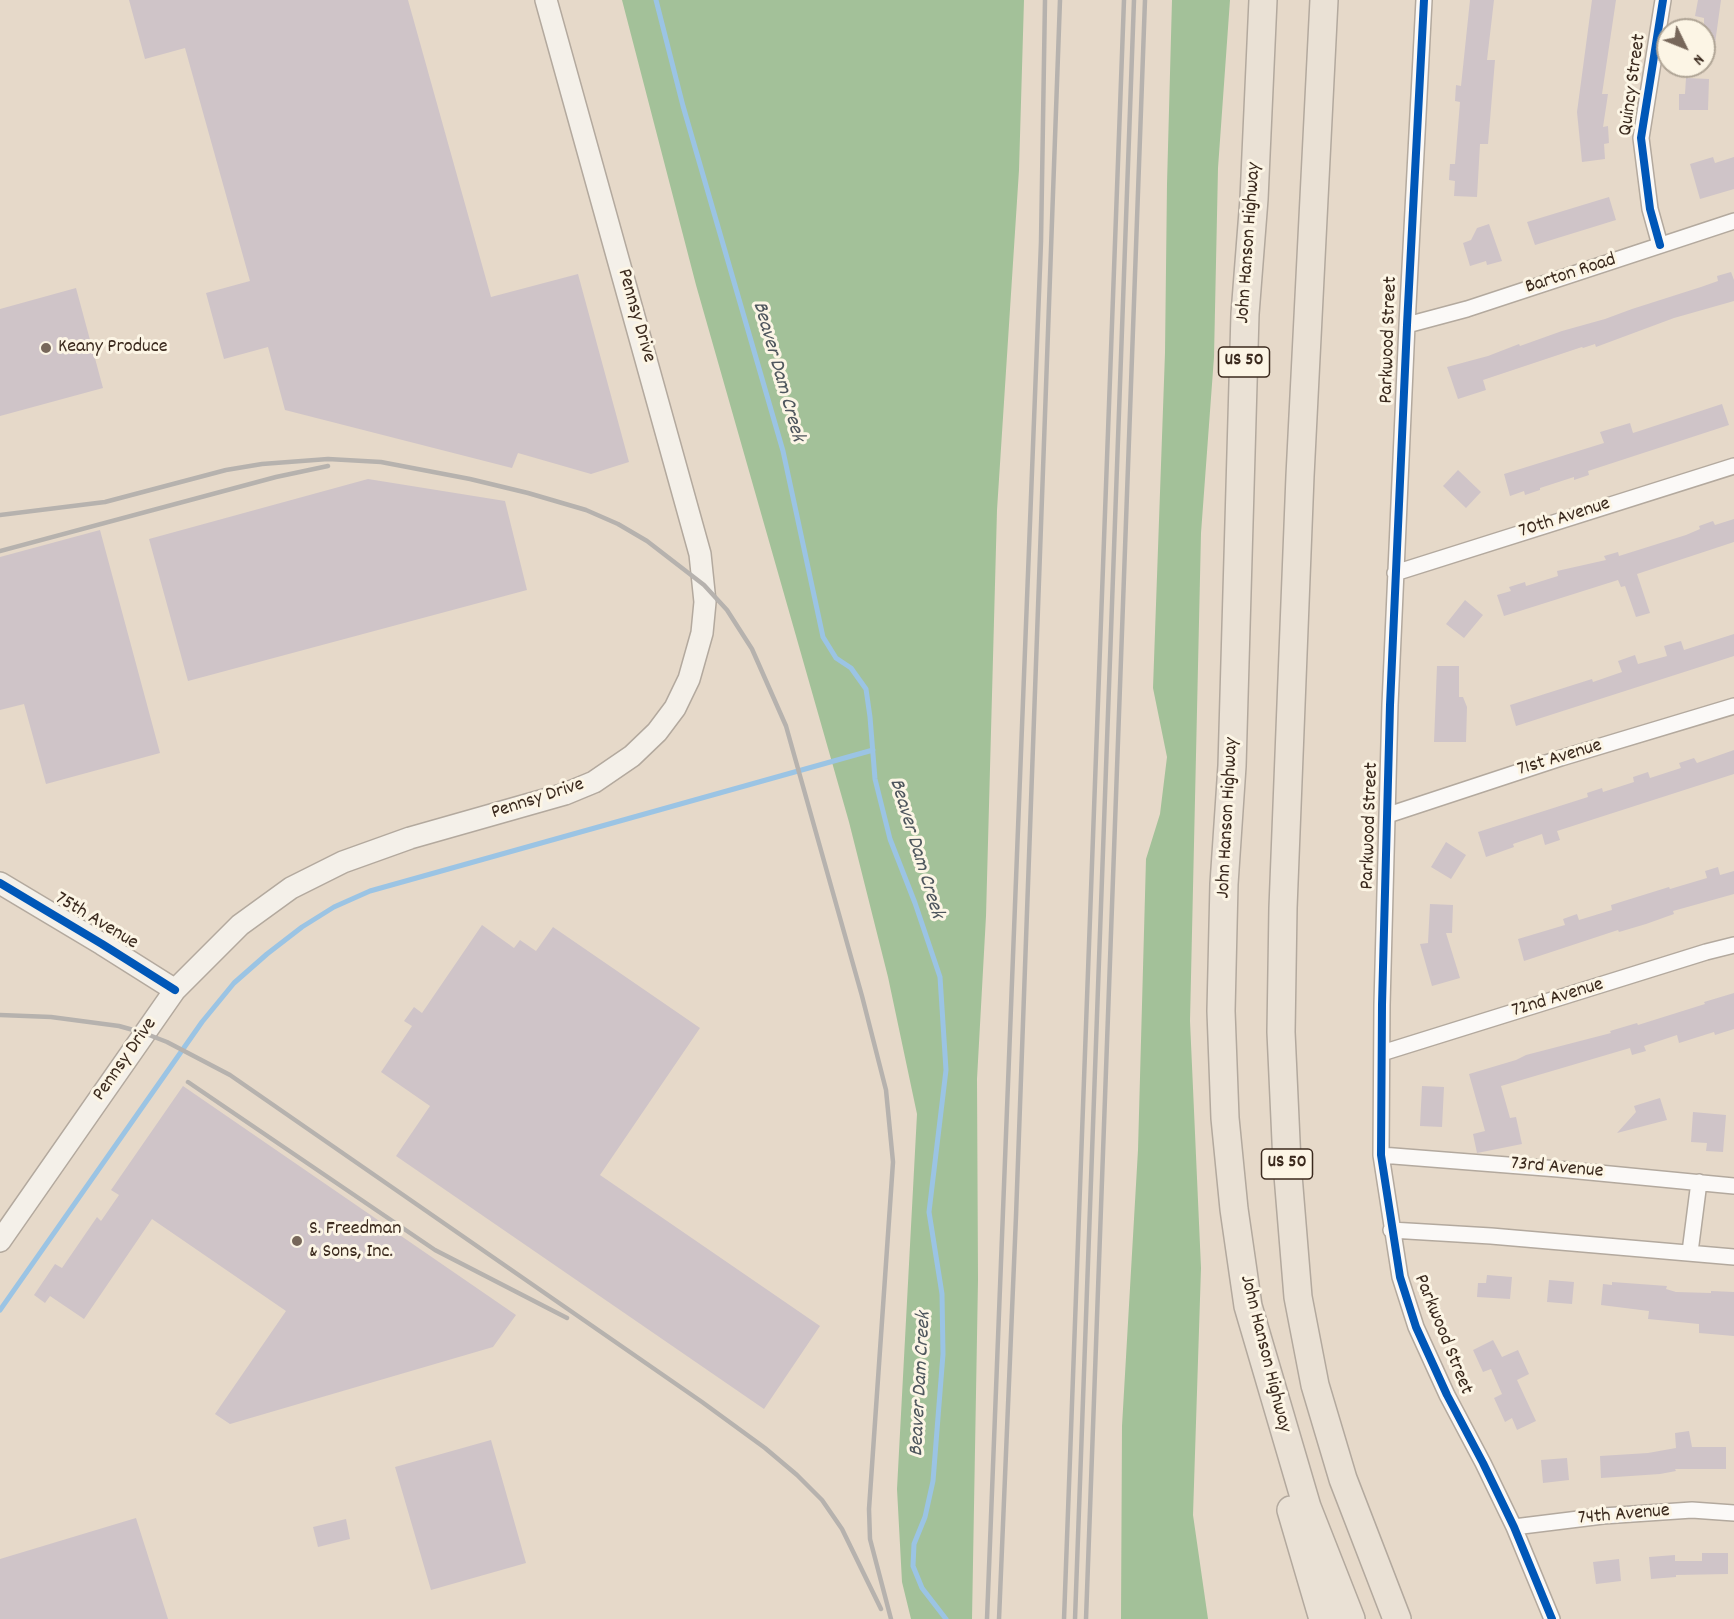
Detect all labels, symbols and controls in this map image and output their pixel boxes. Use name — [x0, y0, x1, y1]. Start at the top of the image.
north arrow — [1656, 18, 1716, 78]
street label: Quincy Street — [1615, 33, 1653, 137]
text: N — [1687, 49, 1709, 70]
street label: John Hanson Highway — [1232, 162, 1268, 324]
street label: Barton Road — [1523, 249, 1619, 301]
street label: Pennsy Drive — [610, 267, 660, 365]
street label: Parkwood Street — [1376, 276, 1404, 404]
water label: Beaver Dam Creek — [745, 299, 809, 445]
place label: Keany Produce — [58, 336, 168, 360]
marker: Keany Produce — [39, 341, 53, 355]
road number: US 50 — [1218, 347, 1270, 377]
street label: 70th Avenue — [1516, 493, 1614, 545]
street label: 71st Avenue — [1515, 735, 1605, 783]
street label: John Hanson Highway — [1213, 737, 1245, 899]
street label: Parkwood Street — [1357, 762, 1385, 890]
street label: Pennsy Drive — [489, 774, 587, 826]
water label: Beaver Dam Creek — [882, 776, 948, 922]
street label: 75th Avenue — [50, 888, 142, 956]
street label: 72nd Avenue — [1509, 974, 1607, 1024]
street label: Pennsy Drive — [89, 1014, 163, 1106]
road number: US 50 — [1262, 1149, 1312, 1179]
street label: 73rd Avenue — [1510, 1153, 1604, 1185]
place label: S. Freedman & Sons, Inc. — [309, 1218, 401, 1265]
marker: S. Freedman & Sons, Inc. — [290, 1234, 304, 1248]
street label: Parkwood Street — [1407, 1271, 1477, 1399]
street label: John Hanson Highway — [1233, 1273, 1295, 1435]
water label: Beaver Dam Creek — [906, 1311, 938, 1457]
street label: 74th Avenue — [1577, 1500, 1671, 1532]

